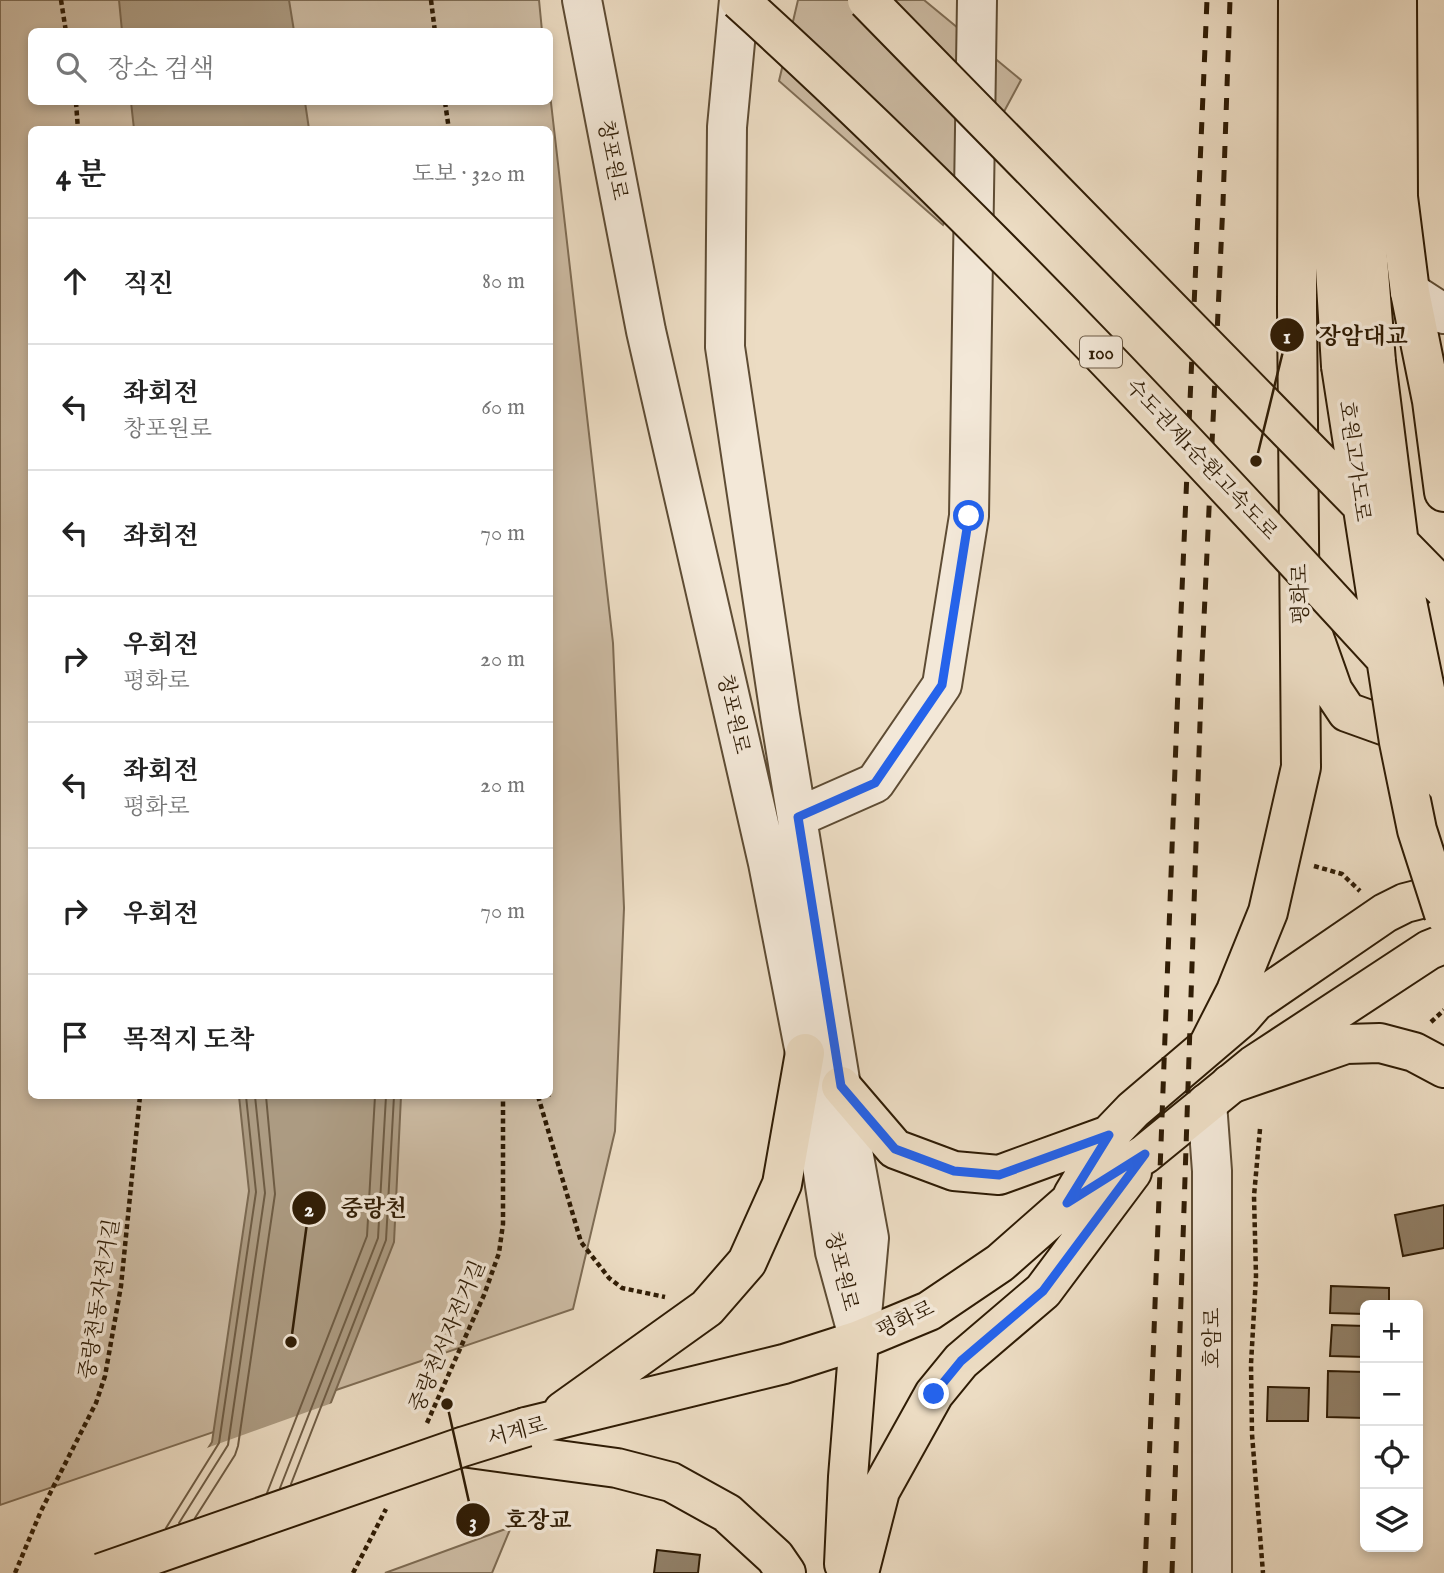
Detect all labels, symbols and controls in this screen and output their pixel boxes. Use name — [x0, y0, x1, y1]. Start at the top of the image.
search box — [28, 28, 553, 105]
icon: search — [52, 48, 90, 86]
text: 장소 검색 — [108, 53, 214, 86]
street label: 창포원로 — [591, 118, 633, 203]
text: 4 분 — [56, 157, 106, 195]
text: 도보 · 320 m — [412, 160, 525, 189]
icon: ahead — [56, 262, 94, 300]
text: 80 m — [482, 267, 525, 296]
text: 직진 — [123, 268, 173, 301]
callout: 장암대교 — [1270, 313, 1421, 357]
text: 장암대교 — [1319, 323, 1408, 352]
text: 1 — [1283, 324, 1291, 351]
road number: 100 — [1080, 336, 1122, 368]
street label: 수도권제1순환고속도로 — [1119, 374, 1283, 546]
text: 좌회전 — [123, 377, 198, 410]
icon: left — [56, 388, 94, 426]
text: 60 m — [481, 393, 525, 422]
street label: 호원고가도로 — [1332, 399, 1375, 523]
text: 창포원로 — [123, 415, 212, 444]
route start — [953, 500, 984, 531]
icon: left — [56, 514, 94, 552]
text: 70 m — [480, 519, 525, 548]
text: 좌회전 — [123, 520, 198, 553]
street label: 평화로 — [1287, 563, 1316, 625]
text: 우회전 — [123, 629, 198, 662]
icon: right — [56, 640, 94, 678]
text: 20 m — [480, 645, 525, 674]
text: 평화로 — [123, 667, 190, 696]
street label: 창포원로 — [710, 672, 755, 757]
text: 좌회전 — [123, 755, 198, 788]
icon: left — [56, 766, 94, 804]
text: 20 m — [480, 771, 525, 800]
text: 평화로 — [123, 793, 190, 822]
icon: right — [56, 892, 94, 930]
text: 70 m — [480, 897, 525, 926]
text: 우회전 — [123, 898, 198, 931]
icon: arrive — [56, 1018, 94, 1056]
text: 목적지 도착 — [123, 1024, 254, 1057]
callout: 중랑천 — [292, 1186, 421, 1230]
text: 중랑천 — [341, 1195, 407, 1224]
text: 2 — [304, 1197, 314, 1224]
street label: 중랑천동자전거길 — [74, 1217, 127, 1381]
street label: 창포원로 — [818, 1229, 863, 1314]
street label: 중랑천서자전거길 — [404, 1257, 493, 1417]
street label: 평화로 — [872, 1295, 939, 1345]
map controls — [1360, 1300, 1423, 1552]
button: + — [1360, 1300, 1423, 1363]
street label: 호암로 — [1200, 1308, 1227, 1368]
button: − — [1360, 1363, 1423, 1426]
route end — [918, 1378, 949, 1409]
street label: 서계로 — [485, 1412, 550, 1453]
button: locate — [1360, 1426, 1423, 1489]
button: layers — [1360, 1489, 1423, 1552]
callout: 호장교 — [455, 1498, 585, 1542]
text: 호장교 — [505, 1507, 572, 1536]
text: 3 — [469, 1509, 477, 1536]

